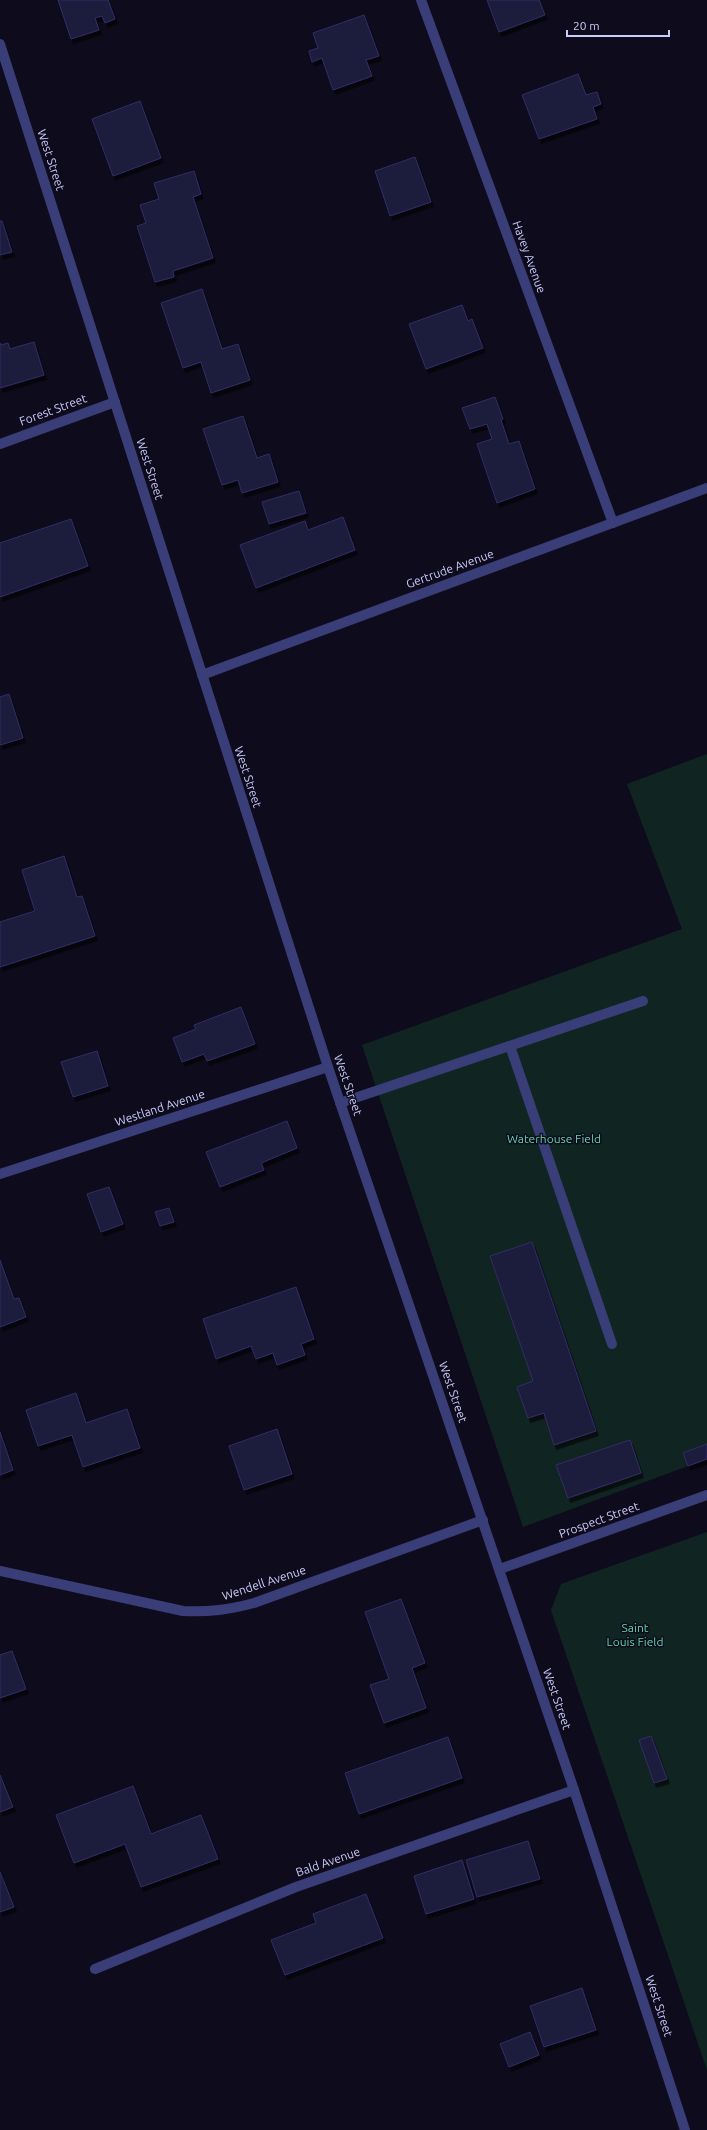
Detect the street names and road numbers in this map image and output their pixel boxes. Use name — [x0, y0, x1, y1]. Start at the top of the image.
street label: West Street — [35, 128, 68, 192]
street label: Havey Avenue — [510, 219, 549, 295]
street label: Forest Street — [17, 391, 89, 428]
street label: West Street — [134, 437, 167, 501]
street label: Gertrude Avenue — [404, 547, 495, 590]
street label: West Street — [232, 745, 265, 809]
street label: West Street — [332, 1053, 365, 1117]
street label: Westland Avenue — [113, 1087, 206, 1128]
street label: West Street — [437, 1360, 470, 1424]
street label: Prospect Street — [557, 1499, 641, 1540]
street label: Wendell Avenue — [220, 1563, 307, 1602]
street label: West Street — [541, 1667, 574, 1731]
street label: Bald Avenue — [294, 1844, 362, 1879]
street label: West Street — [643, 1974, 676, 2038]

